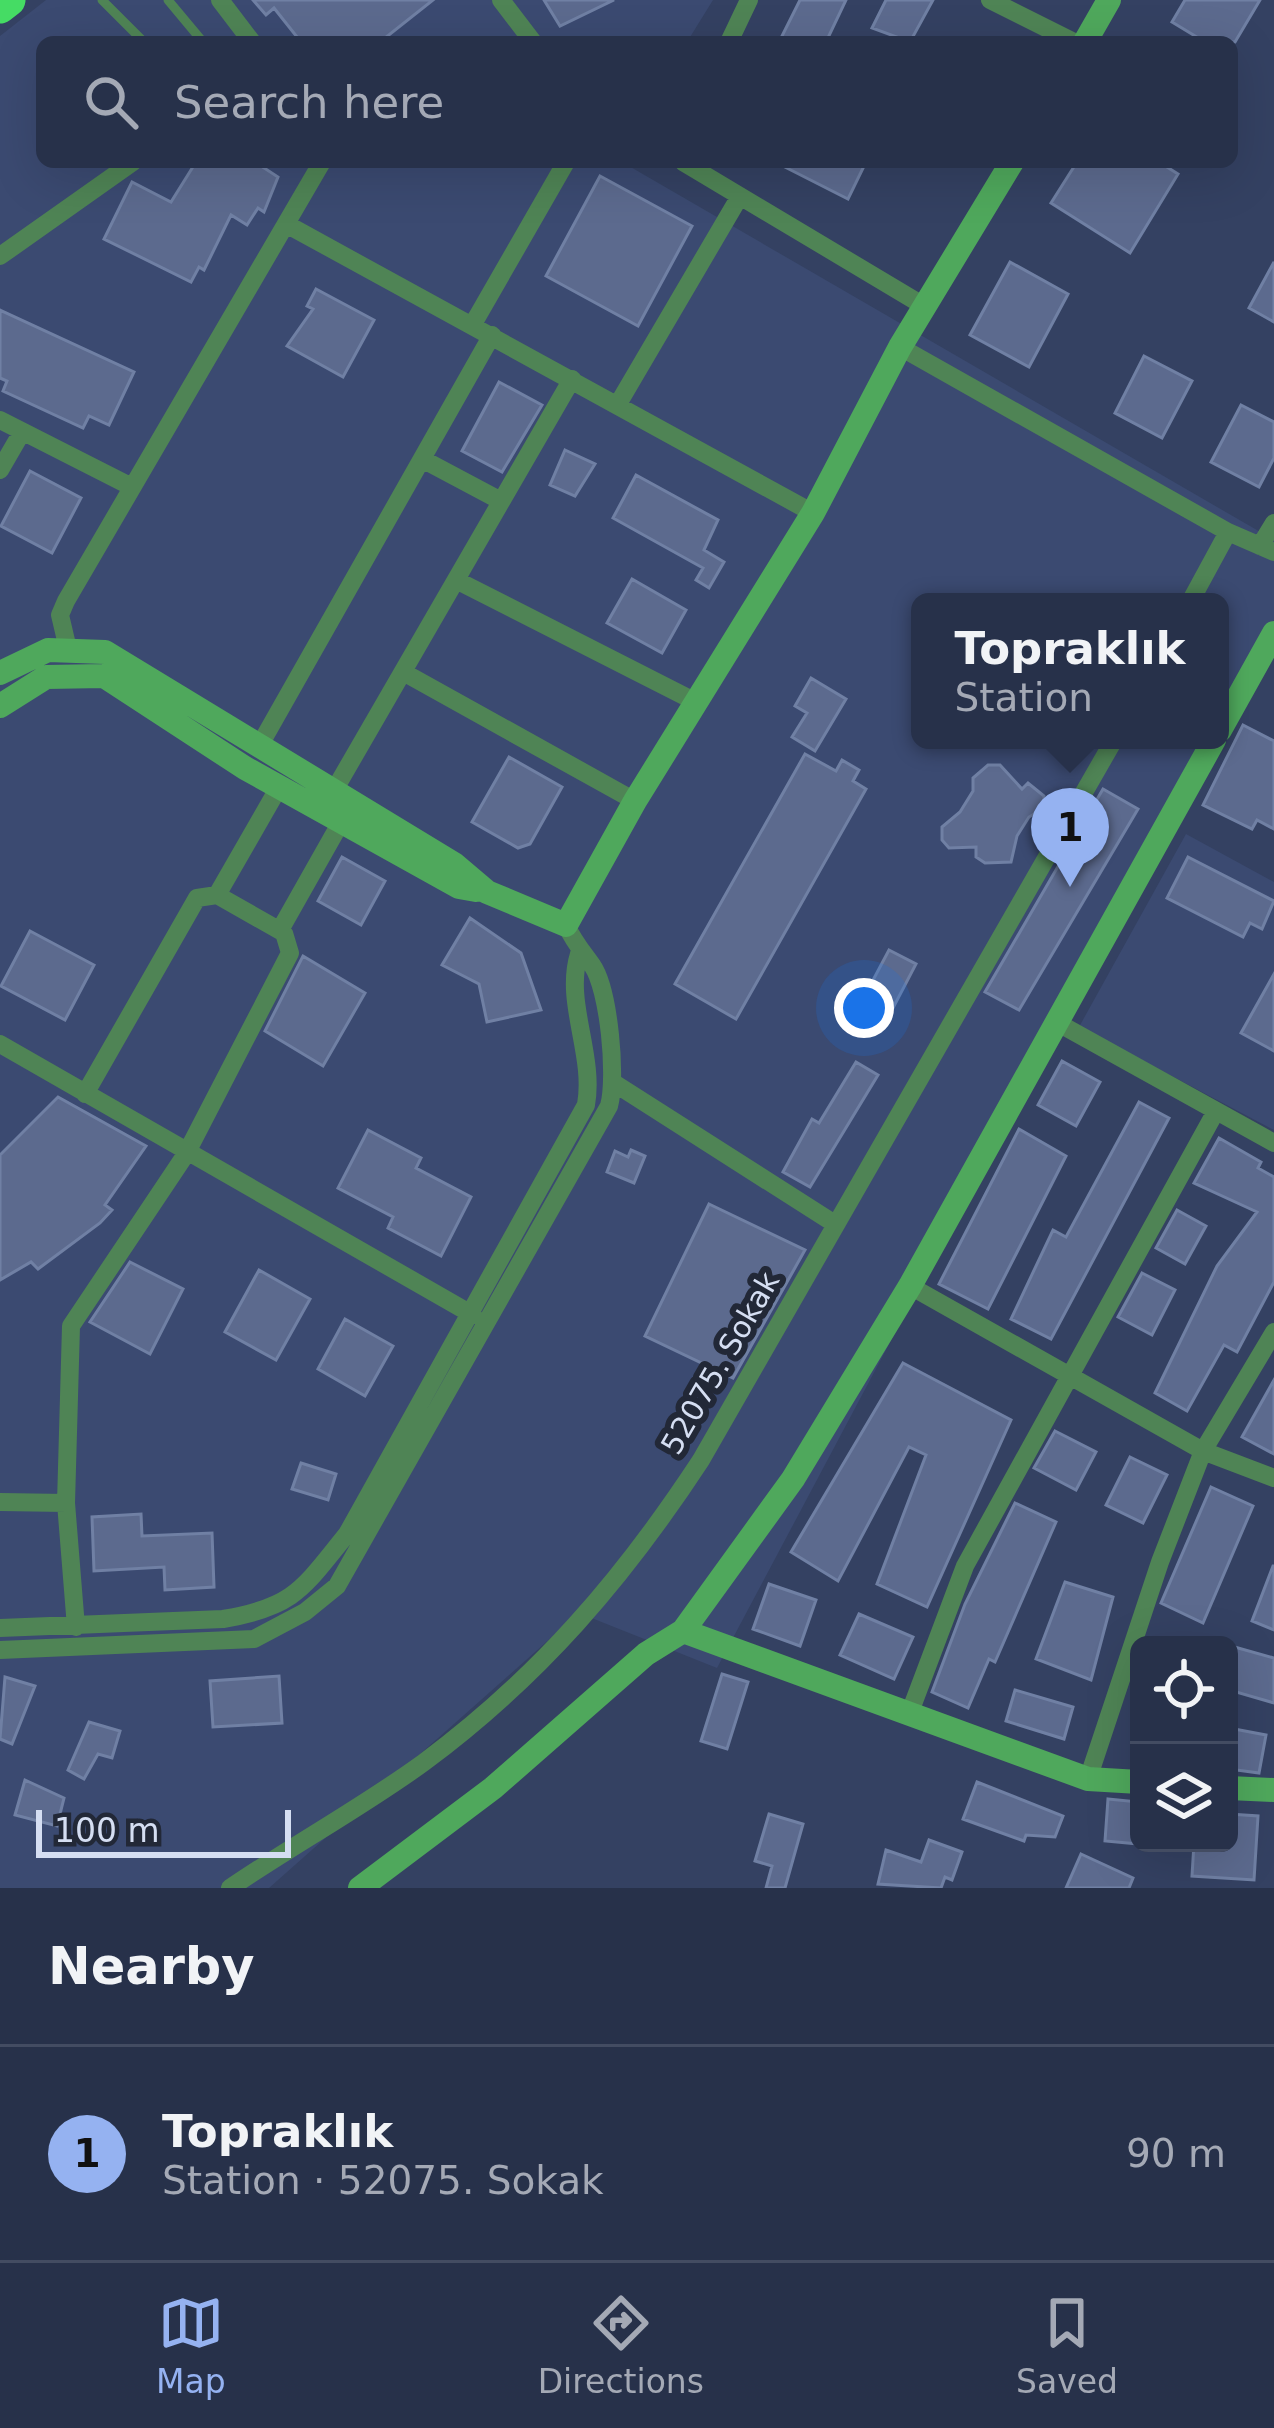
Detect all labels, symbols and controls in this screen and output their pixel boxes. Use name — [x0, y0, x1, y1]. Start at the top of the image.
search box — [36, 36, 1238, 168]
icon: search — [78, 69, 144, 135]
text: Search here — [174, 76, 444, 129]
popup — [911, 593, 1229, 749]
text: Topraklık — [954, 622, 1186, 675]
text: Station — [954, 675, 1093, 720]
pin: 1 — [1031, 788, 1109, 887]
your location — [834, 978, 894, 1038]
street label: 52075. Sokak — [654, 1265, 787, 1460]
map controls — [1130, 1636, 1238, 1852]
button: locate — [1130, 1636, 1238, 1744]
button: layers — [1130, 1744, 1238, 1852]
scale bar — [36, 1804, 291, 1857]
text: 100 m — [54, 1811, 160, 1850]
text: Nearby — [48, 1937, 255, 1996]
text: Topraklık — [162, 2105, 393, 2158]
text: 1 — [73, 2131, 101, 2176]
text: 90 m — [1126, 2131, 1226, 2176]
text: Station · 52075. Sokak — [162, 2158, 604, 2203]
tab: Map — [156, 2290, 226, 2401]
tab: Directions — [538, 2290, 704, 2401]
tab: Saved — [1016, 2290, 1118, 2401]

